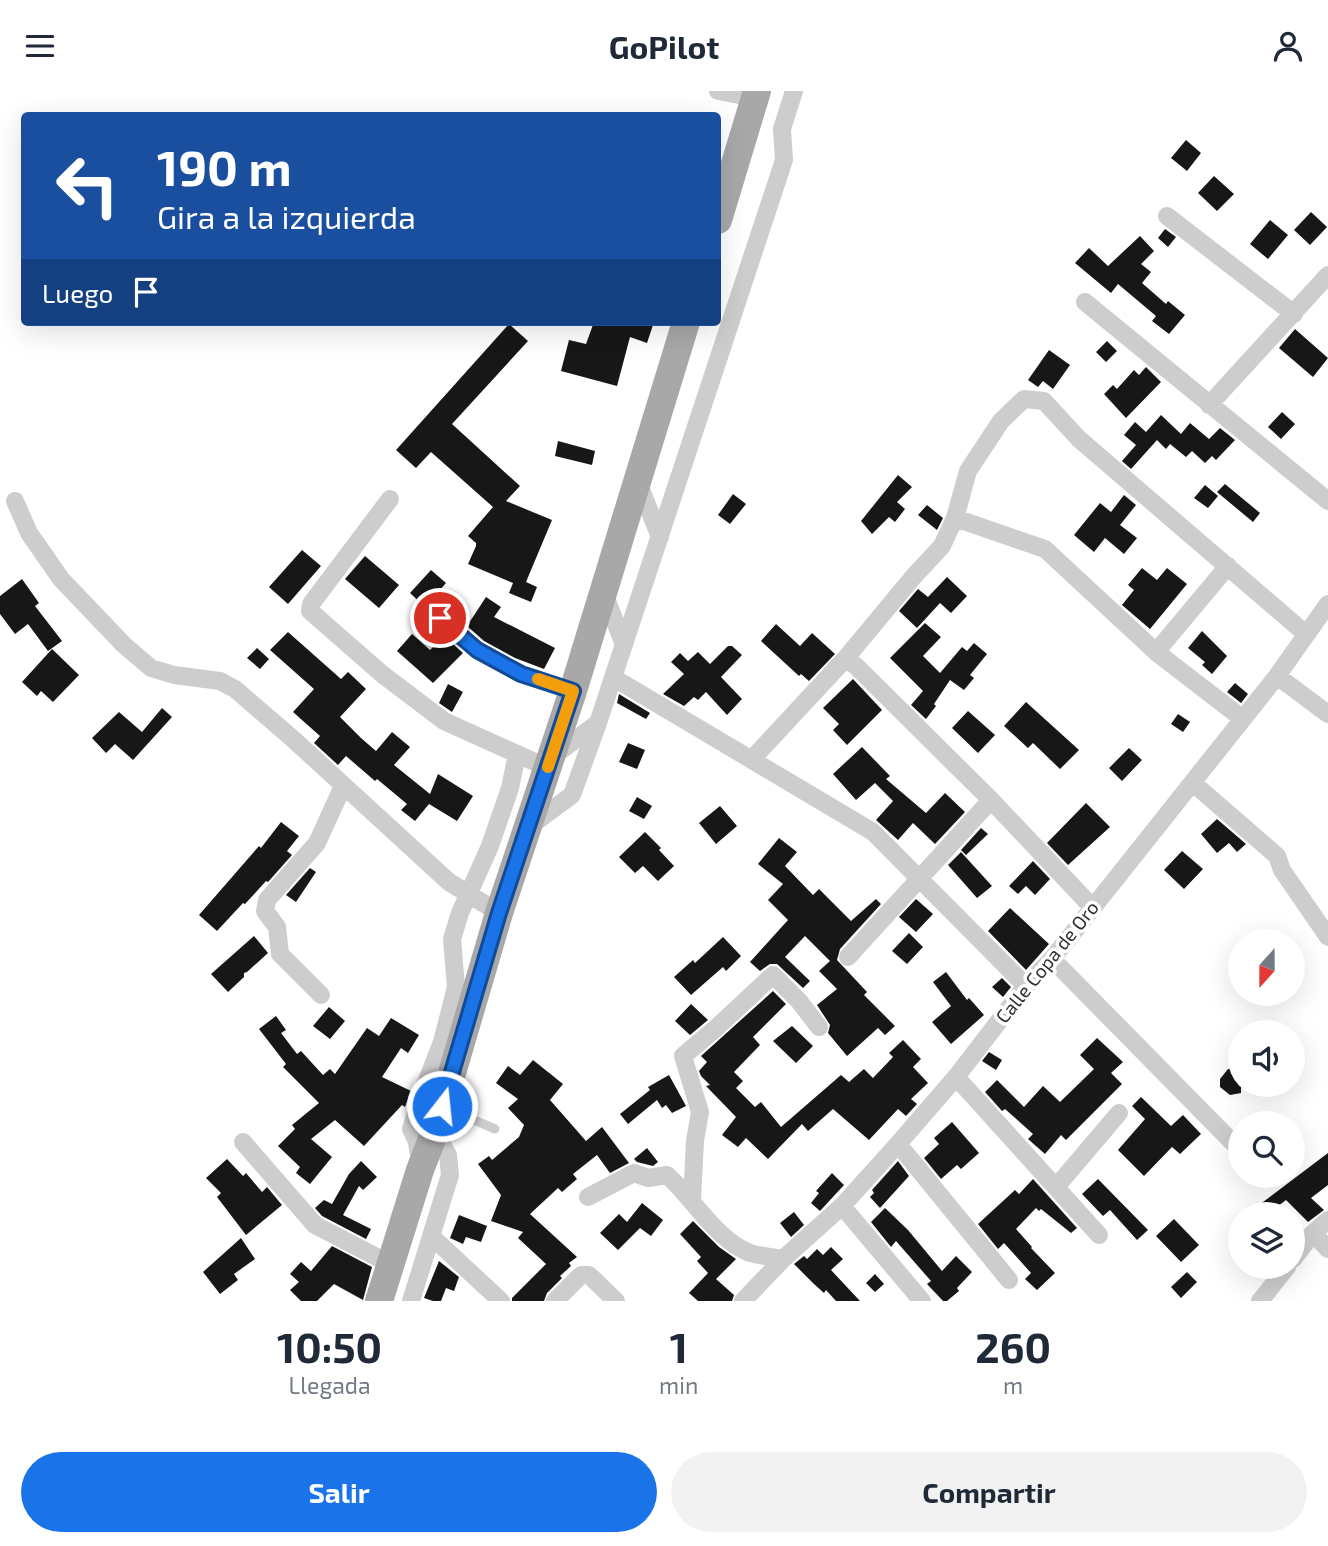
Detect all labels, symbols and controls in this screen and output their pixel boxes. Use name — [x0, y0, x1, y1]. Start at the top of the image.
icon: menu — [21, 27, 59, 65]
text: GoPilot — [609, 27, 719, 65]
icon: person — [1269, 27, 1307, 65]
text: 190 m — [157, 137, 292, 196]
icon: left — [42, 140, 133, 231]
text: Gira a la izquierda — [157, 197, 416, 235]
icon: arrive — [127, 273, 165, 311]
text: Luego — [42, 277, 113, 308]
pin — [410, 588, 470, 648]
icon: arrive — [421, 599, 459, 637]
street label: Calle Copa de Oro — [990, 896, 1103, 1027]
north arrow — [1228, 929, 1306, 1006]
map controls — [1228, 929, 1305, 1279]
button: sound — [1228, 1020, 1305, 1097]
position arrow — [405, 1069, 479, 1143]
button: search — [1228, 1111, 1305, 1188]
button: layers — [1228, 1202, 1305, 1279]
text: 10:50 — [277, 1321, 382, 1371]
text: 1 — [670, 1321, 688, 1371]
text: 260 — [975, 1321, 1051, 1371]
text: Llegada — [288, 1371, 371, 1399]
text: min — [659, 1371, 698, 1399]
text: m — [1003, 1371, 1023, 1399]
button: Salir — [21, 1452, 657, 1532]
button: Compartir — [671, 1452, 1307, 1532]

